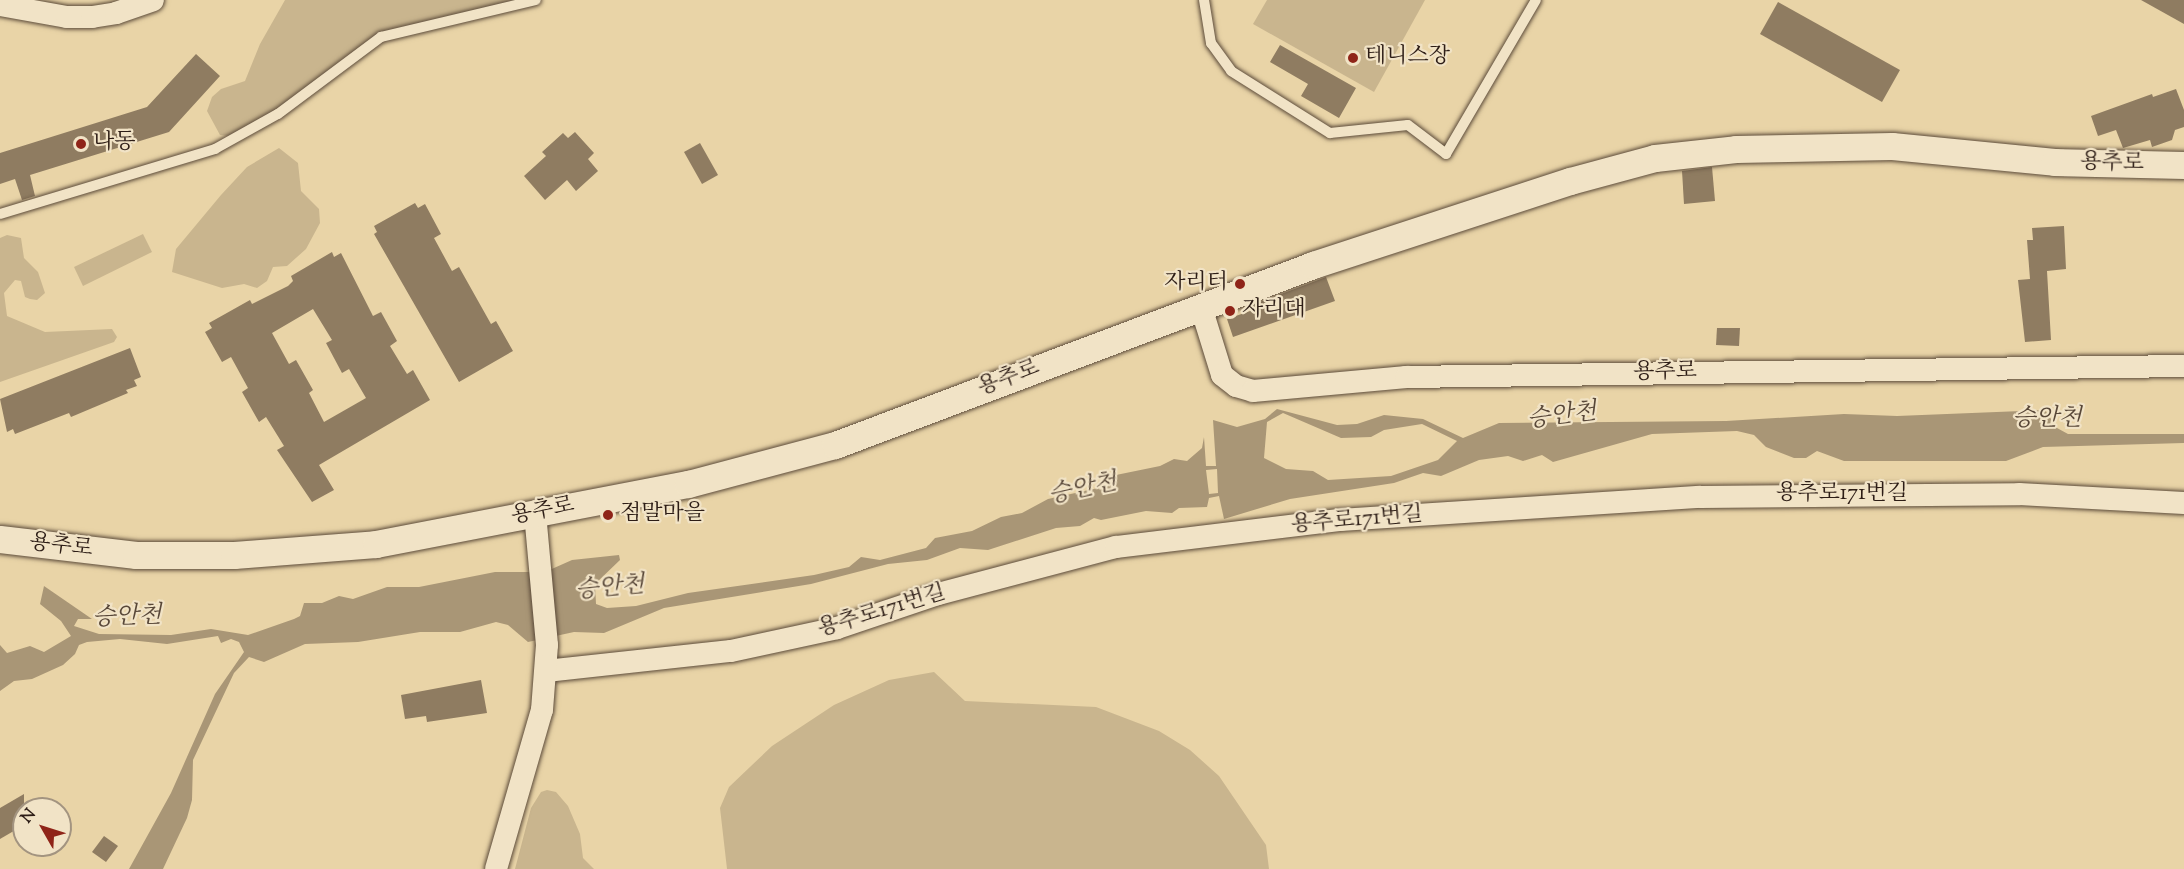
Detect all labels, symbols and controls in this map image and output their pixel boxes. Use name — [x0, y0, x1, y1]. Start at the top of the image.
place label: 테니스장 — [1365, 45, 1450, 71]
marker: 테니스장 — [1346, 51, 1360, 65]
place label: 나동 — [93, 131, 136, 157]
marker: 나동 — [74, 137, 88, 151]
street label: 용추로 — [2080, 150, 2144, 178]
place label: 자리터 — [1164, 271, 1228, 297]
marker: 자리터 — [1233, 277, 1247, 291]
place label: 자리대 — [1242, 298, 1306, 324]
marker: 자리대 — [1223, 304, 1237, 318]
street label: 용추로 — [975, 355, 1043, 403]
street label: 용추로 — [1633, 359, 1697, 387]
water label: 승안천 — [1526, 398, 1598, 436]
water label: 승안천 — [2012, 406, 2082, 434]
water label: 승안천 — [1046, 469, 1120, 511]
street label: 용추로171번길 — [1776, 482, 1908, 508]
street label: 용추로 — [509, 493, 577, 531]
place label: 점말마을 — [620, 502, 705, 528]
street label: 용추로171번길 — [1290, 502, 1424, 540]
marker: 점말마을 — [601, 508, 615, 522]
street label: 용추로 — [28, 530, 94, 564]
water label: 승안천 — [574, 572, 646, 606]
street label: 용추로171번길 — [815, 580, 949, 644]
water label: 승안천 — [92, 602, 162, 634]
north arrow — [12, 797, 72, 857]
text: N — [16, 804, 42, 829]

